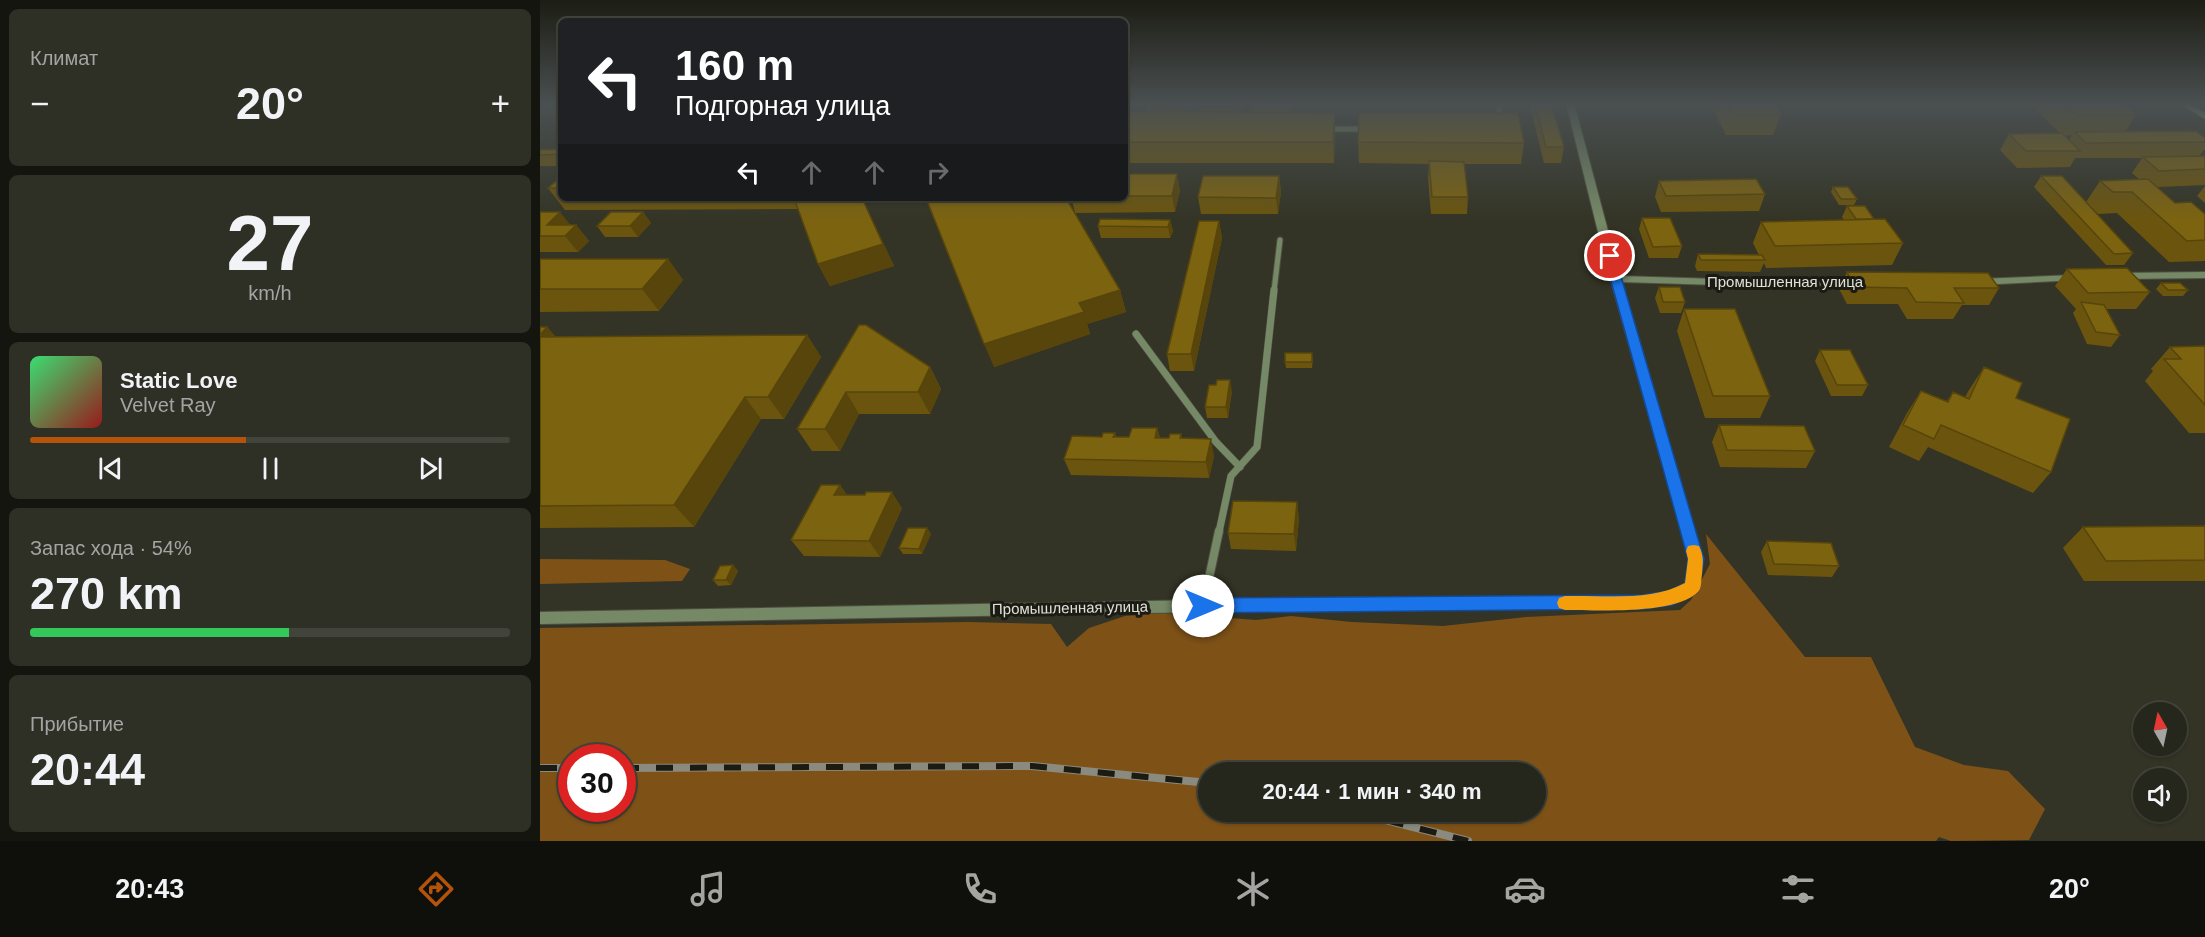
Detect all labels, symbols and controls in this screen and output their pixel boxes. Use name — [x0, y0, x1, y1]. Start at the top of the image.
icon: left — [576, 42, 654, 120]
text: 160 m — [675, 42, 794, 89]
text: Климат — [30, 47, 98, 69]
text: 20° — [236, 78, 304, 129]
text: − — [30, 85, 49, 122]
text: + — [491, 85, 510, 122]
text: Подгорная улица — [675, 91, 890, 121]
icon: left — [732, 156, 765, 189]
icon: ahead — [795, 156, 828, 189]
icon: ahead — [858, 156, 891, 189]
icon: right — [921, 156, 954, 189]
text: 27 — [227, 199, 313, 287]
pin — [1584, 230, 1635, 281]
icon: arrive — [1593, 239, 1626, 272]
street label: Промышленная улица — [1707, 273, 1864, 290]
text: km/h — [248, 282, 292, 304]
text: Static Love — [120, 368, 237, 393]
text: Velvet Ray — [120, 394, 216, 416]
icon: previous — [94, 452, 127, 485]
icon: pause — [254, 452, 287, 485]
icon: next — [414, 452, 447, 485]
text: Запас хода · 54% — [30, 537, 192, 559]
text: 270 km — [30, 568, 183, 619]
position arrow — [1171, 574, 1235, 638]
street label: Промышленная улица — [992, 598, 1149, 617]
north arrow — [2133, 702, 2187, 756]
map controls — [2133, 702, 2187, 822]
text: Прибытие — [30, 713, 124, 735]
text: 20:44 — [30, 744, 145, 795]
speed limit sign: 30 — [558, 744, 636, 822]
button: sound — [2133, 768, 2187, 822]
text: 20:44 · 1 мин · 340 m — [1262, 779, 1482, 804]
icon: directions — [415, 868, 457, 910]
icon: music — [687, 868, 729, 910]
icon: phone — [959, 868, 1001, 910]
icon: climate — [1232, 868, 1274, 910]
icon: car — [1504, 868, 1546, 910]
icon: filters — [1777, 868, 1819, 910]
text: 20:43 — [115, 874, 184, 904]
text: 20° — [2049, 874, 2090, 904]

